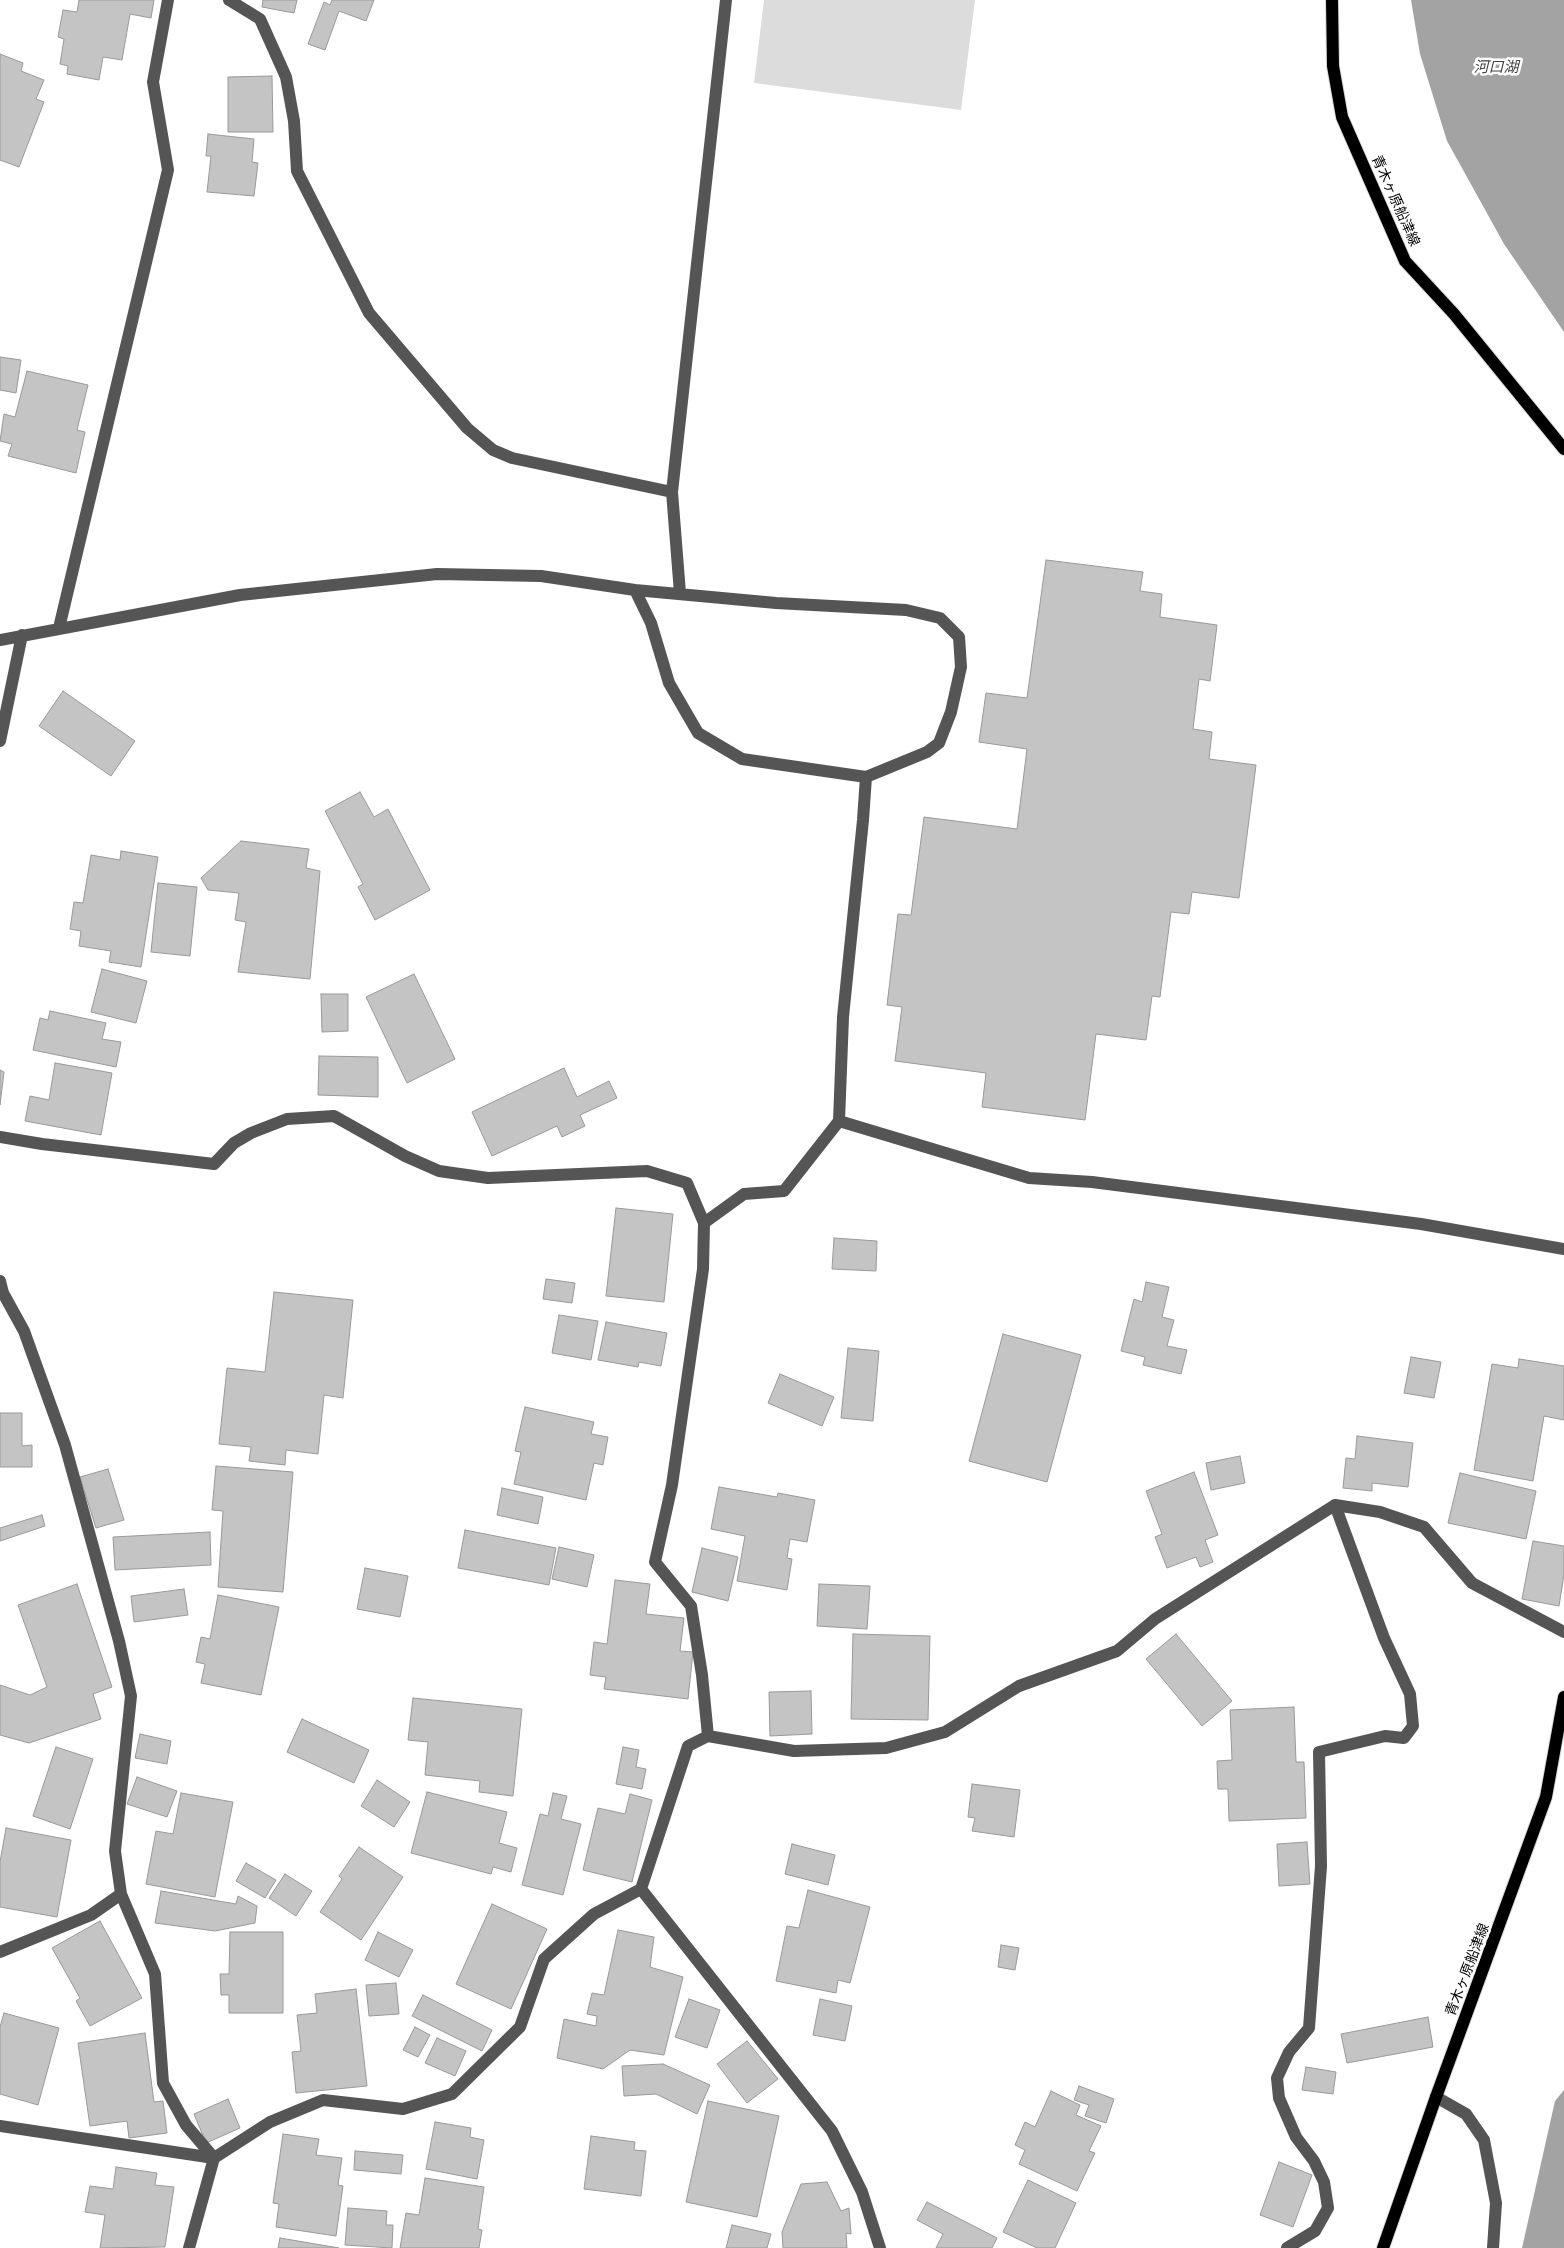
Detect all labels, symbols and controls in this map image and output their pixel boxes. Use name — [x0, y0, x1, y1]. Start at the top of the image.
water label: 河口湖 — [1474, 59, 1518, 77]
street label: 青木ヶ原船津線 — [1367, 153, 1423, 249]
street label: 青木ヶ原船津線 — [1443, 1921, 1493, 2019]

